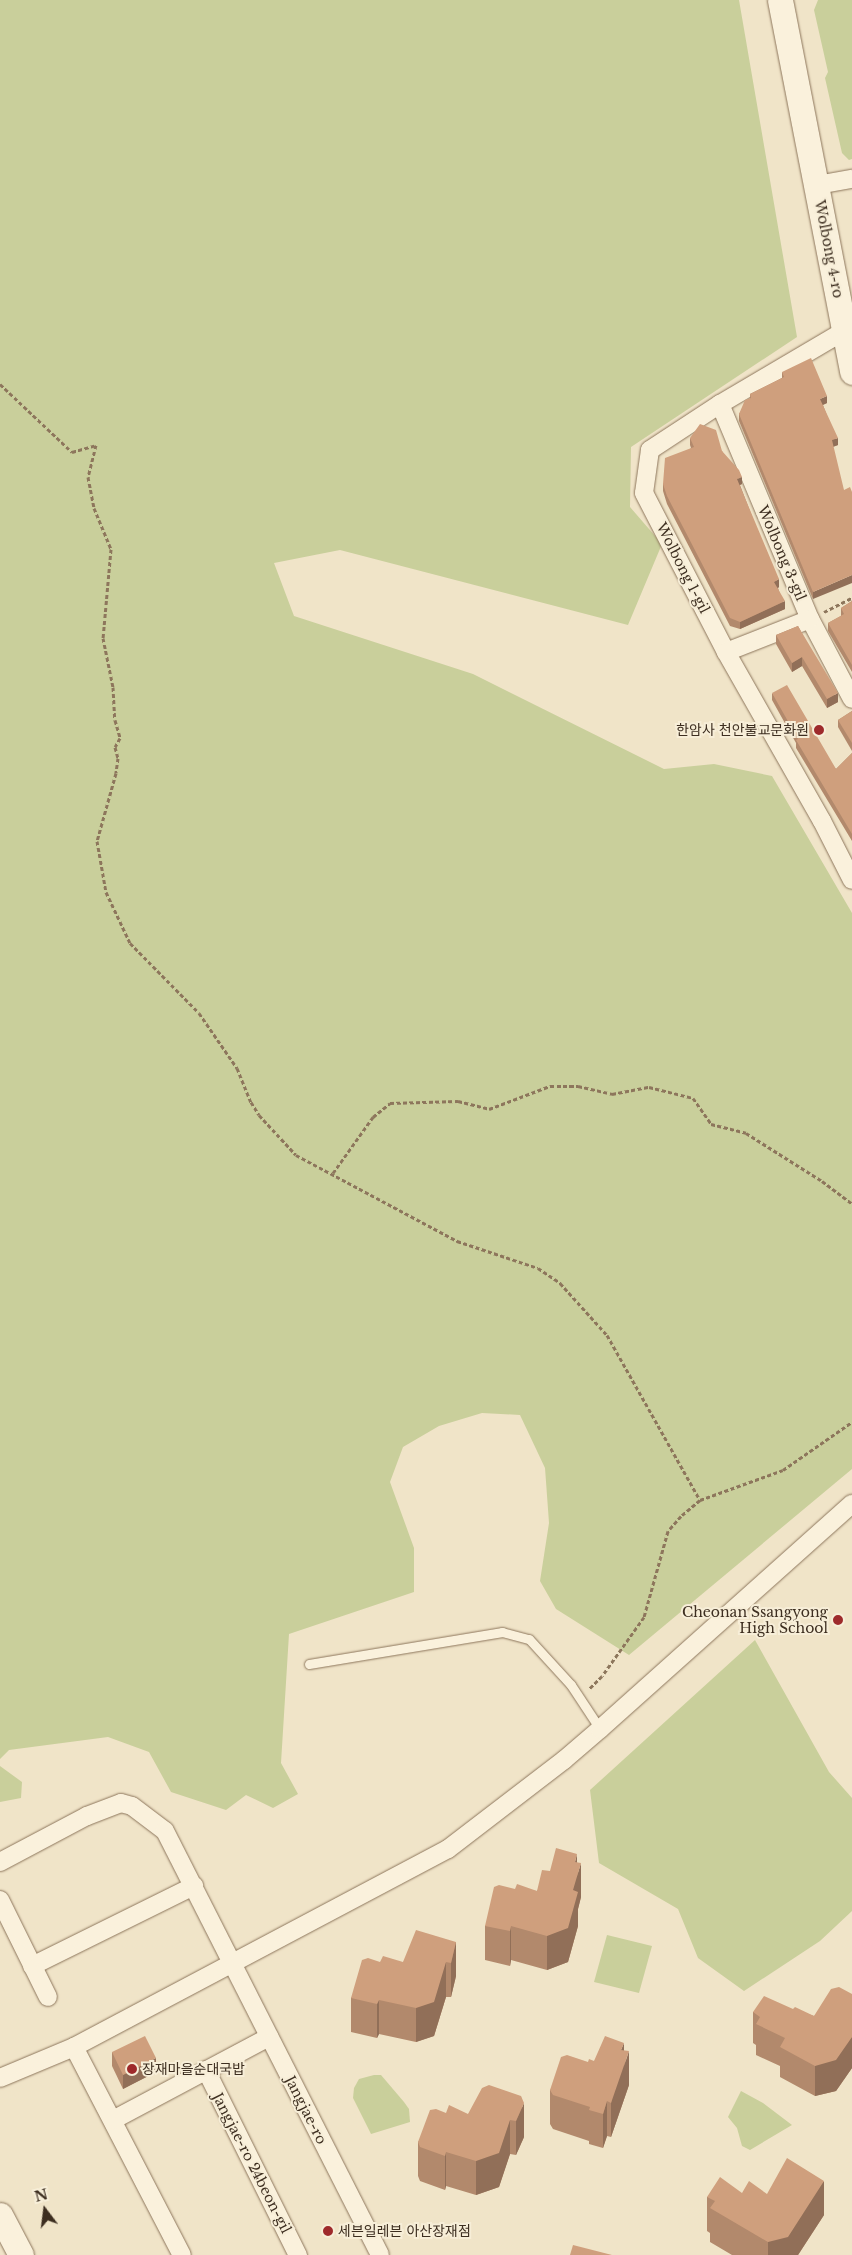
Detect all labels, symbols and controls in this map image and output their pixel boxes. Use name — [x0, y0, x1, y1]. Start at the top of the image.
street label: Wolbong 4-ro — [811, 198, 847, 300]
street label: Wolbong 3-gil — [754, 503, 810, 603]
street label: Wolbong 1-gil — [653, 520, 713, 616]
place label: 한암사 천안불교문화원 — [676, 722, 809, 738]
marker: 한암사 천안불교문화원 — [813, 724, 825, 736]
place label: Cheonan Ssangyong High School — [682, 1604, 828, 1636]
marker: Cheonan Ssangyong High School — [832, 1614, 844, 1626]
place label: 장재마을순대국밥 — [142, 2061, 245, 2077]
marker: 장재마을순대국밥 — [126, 2063, 138, 2075]
street label: Jangjae-ro — [282, 2073, 330, 2147]
street label: Jangjae-ro 24beon-gil — [209, 2090, 295, 2236]
north arrow — [20, 2185, 70, 2235]
text: N — [32, 2185, 50, 2206]
place label: 세븐일레븐 아산장재점 — [338, 2223, 471, 2239]
marker: 세븐일레븐 아산장재점 — [322, 2225, 334, 2237]

